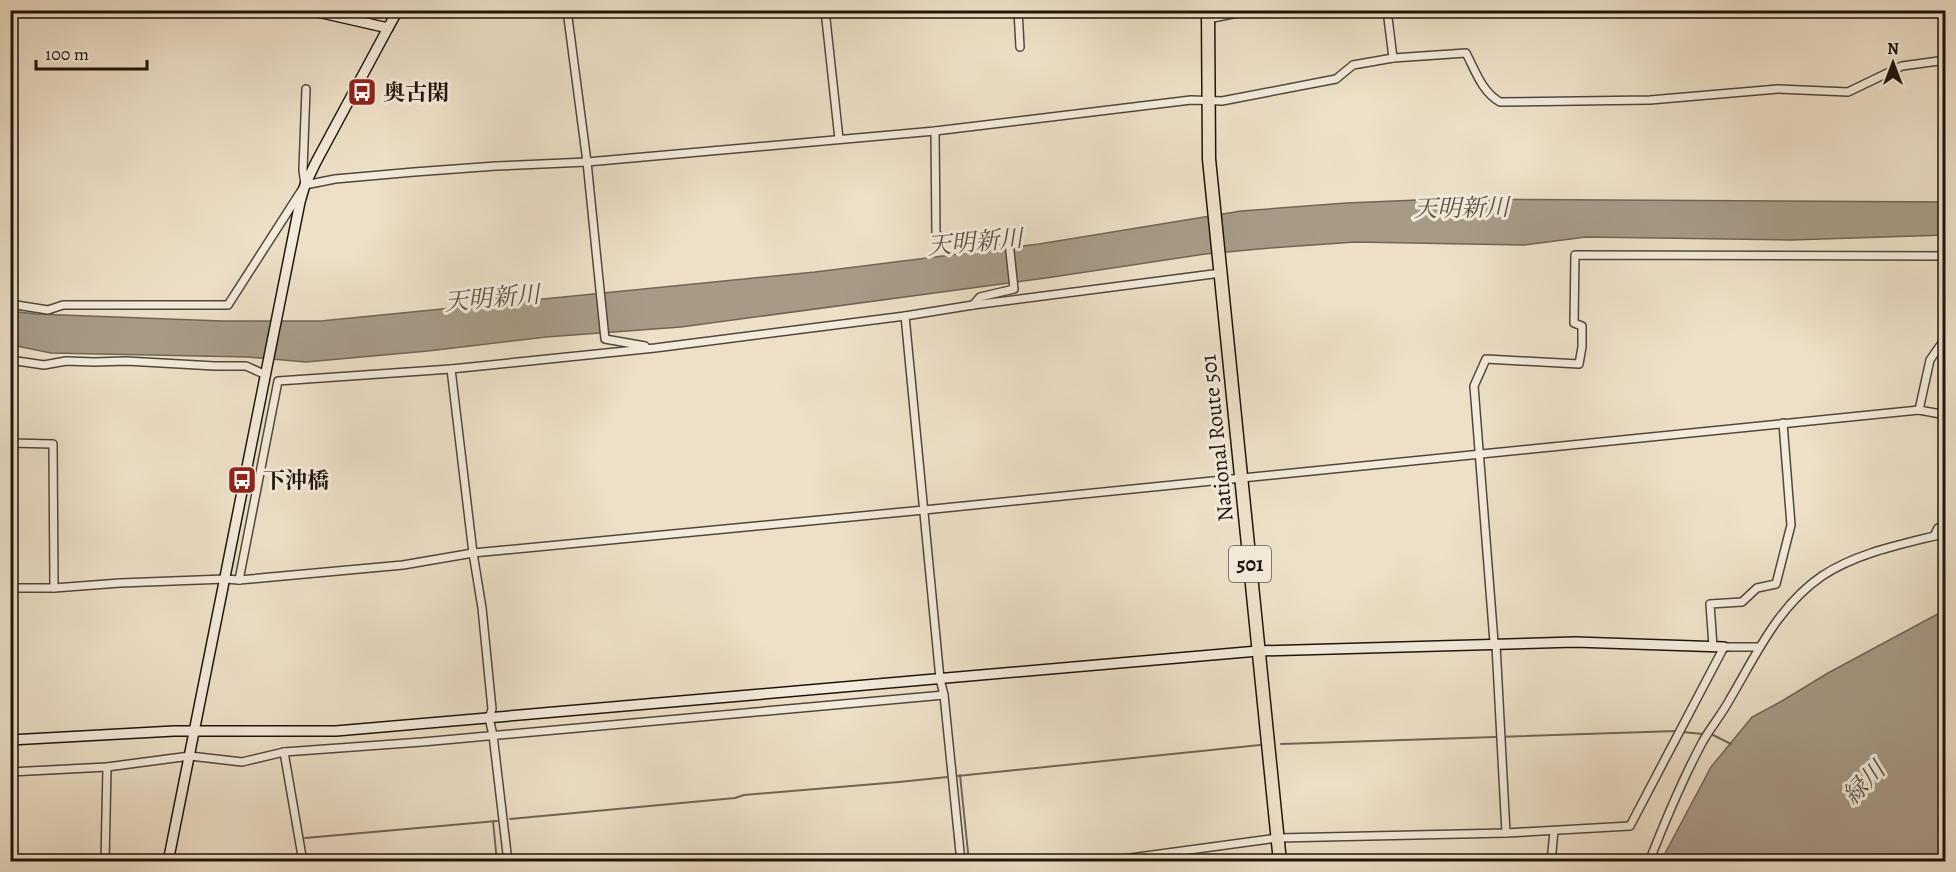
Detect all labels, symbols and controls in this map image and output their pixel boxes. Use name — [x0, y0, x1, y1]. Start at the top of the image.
scale bar — [36, 33, 147, 71]
north arrow — [1863, 33, 1923, 93]
text: N — [1887, 38, 1899, 60]
text: 100 m — [45, 42, 89, 66]
bus stop icon: 奥古閑 — [346, 76, 378, 108]
place label: 奥古閑 — [383, 78, 449, 108]
water label: 天明新川 — [1413, 191, 1512, 225]
water label: 天明新川 — [926, 222, 1027, 262]
water label: 天明新川 — [443, 278, 544, 318]
street label: National Route 501 — [1193, 353, 1241, 523]
bus stop icon: 下沖橋 — [226, 464, 258, 496]
place label: 下沖橋 — [263, 466, 329, 496]
road number: 501 — [1229, 546, 1271, 582]
water label: 緑川 — [1836, 752, 1894, 811]

